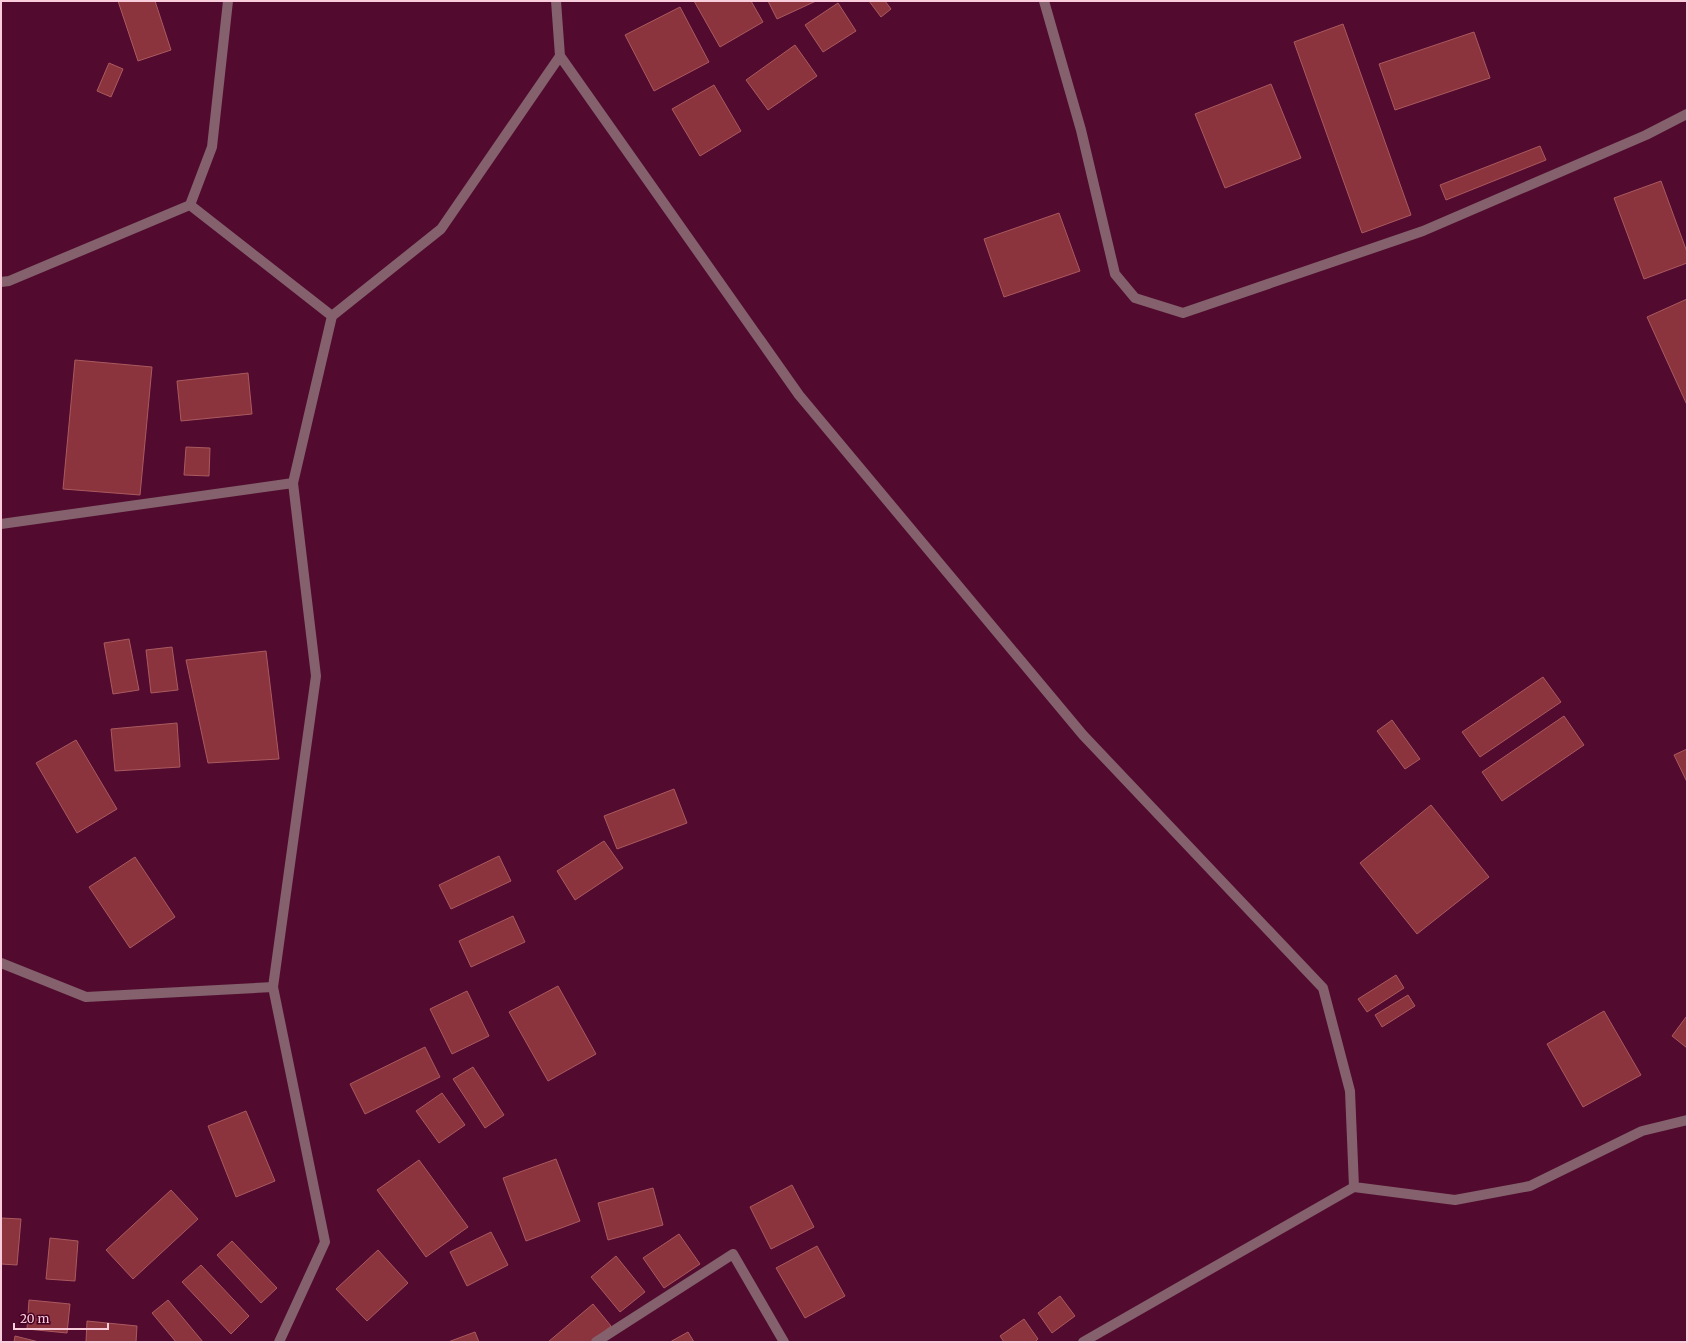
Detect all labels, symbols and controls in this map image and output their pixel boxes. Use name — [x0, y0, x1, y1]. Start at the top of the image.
scale bar — [14, 1305, 108, 1331]
text: 20 m — [20, 1311, 49, 1326]

